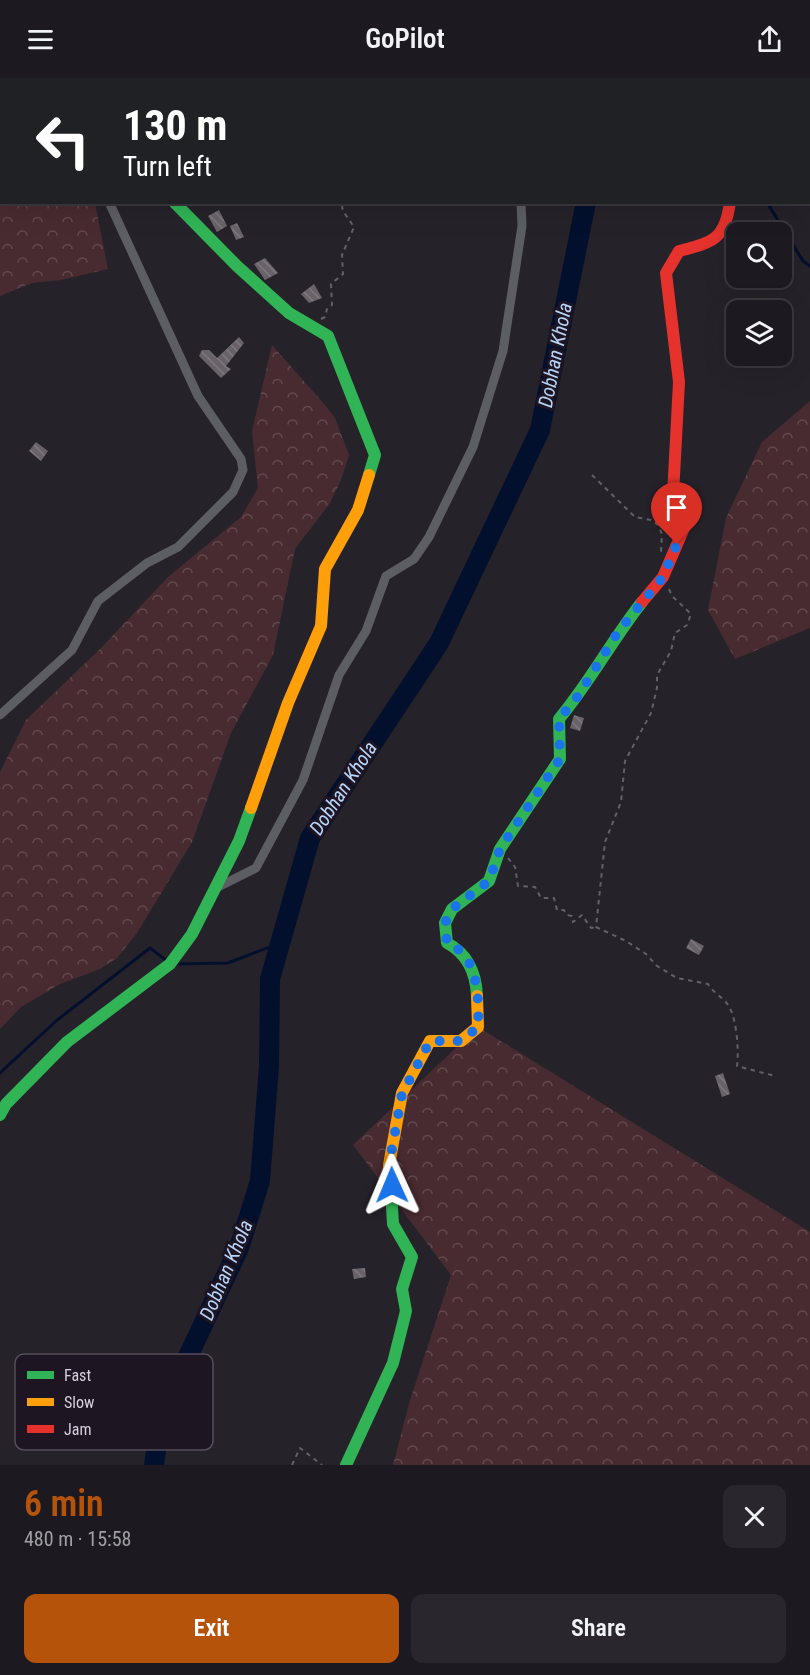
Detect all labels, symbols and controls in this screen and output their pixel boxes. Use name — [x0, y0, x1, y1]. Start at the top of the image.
icon: menu — [24, 23, 57, 56]
text: GoPilot — [365, 23, 445, 55]
icon: share — [753, 23, 786, 56]
text: 130 m — [123, 101, 228, 150]
icon: left — [24, 102, 102, 180]
text: Turn left — [123, 151, 212, 183]
map controls — [726, 222, 792, 366]
button: search — [726, 222, 792, 288]
water label: Dobhan Khola — [533, 300, 577, 410]
button: layers — [726, 300, 792, 366]
pin — [651, 482, 702, 544]
icon: arrive — [660, 491, 693, 524]
water label: Dobhan Khola — [304, 737, 382, 839]
position arrow — [360, 1153, 424, 1217]
water label: Dobhan Khola — [194, 1216, 258, 1324]
legend — [15, 1354, 213, 1450]
text: Fast — [64, 1366, 91, 1385]
text: Slow — [64, 1393, 94, 1412]
text: Jam — [64, 1420, 91, 1439]
text: 6 min — [24, 1483, 104, 1525]
button: close — [723, 1485, 786, 1548]
text: 480 m · 15:58 — [24, 1527, 131, 1551]
button: Exit — [24, 1594, 399, 1663]
button: Share — [411, 1594, 786, 1663]

